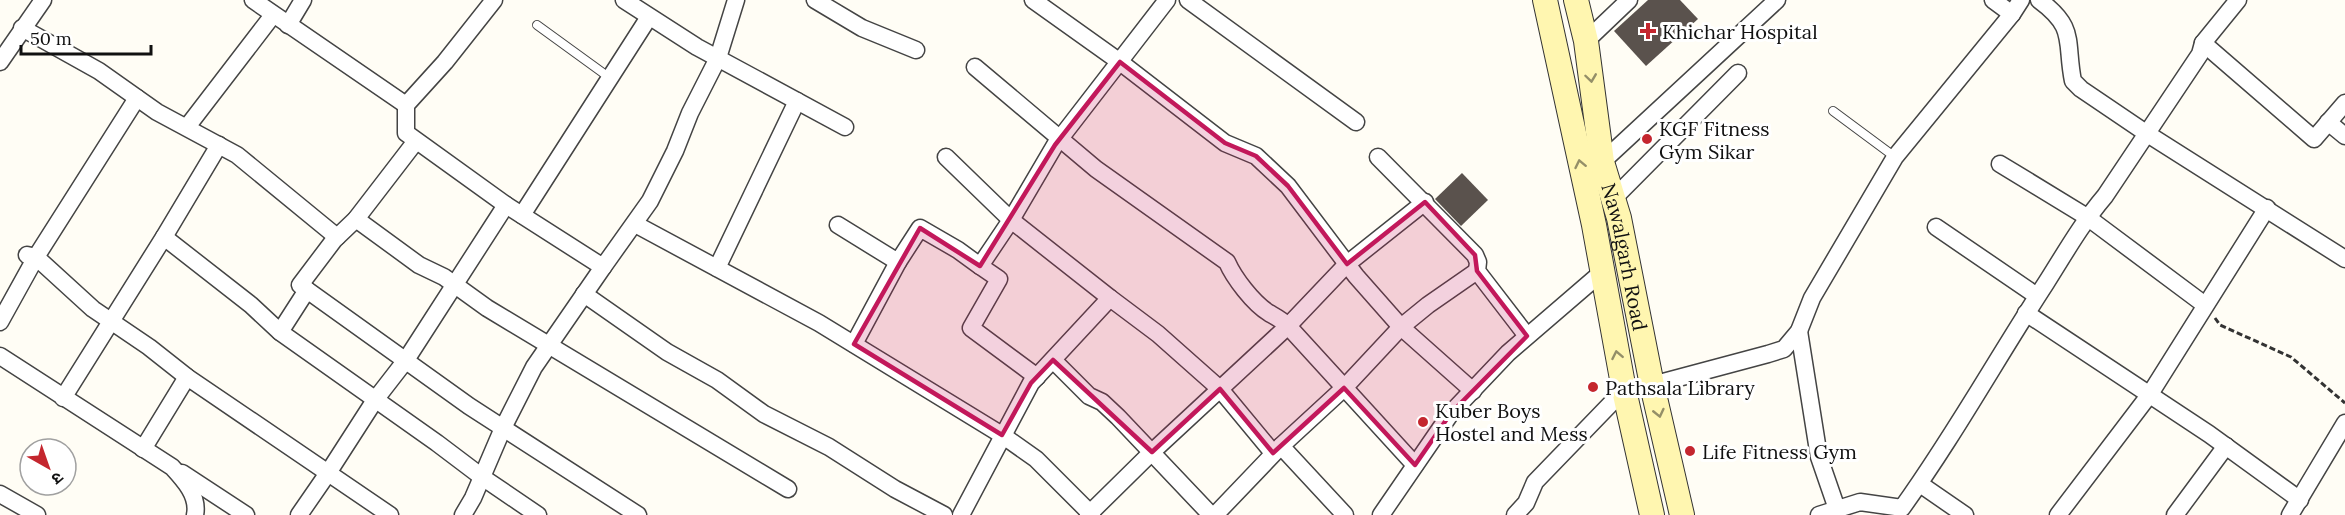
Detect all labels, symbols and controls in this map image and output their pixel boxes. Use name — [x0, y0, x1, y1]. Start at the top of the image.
scale bar — [21, 18, 152, 56]
place label: Khichar Hospital — [1662, 19, 1818, 44]
marker: Khichar Hospital — [1639, 22, 1657, 40]
text: 50 m — [30, 27, 72, 50]
one-way arrow — [1584, 73, 1597, 83]
place label: KGF Fitness Gym Sikar — [1659, 116, 1769, 164]
marker: KGF Fitness Gym Sikar — [1640, 132, 1654, 146]
one-way arrow — [1575, 159, 1588, 169]
street label: Nawalgarh Road — [1597, 180, 1653, 333]
one-way arrow — [1611, 351, 1624, 361]
place label: Pathsala Library — [1605, 375, 1755, 400]
marker: Pathsala Library — [1586, 380, 1600, 394]
place label: Kuber Boys Hostel and Mess — [1435, 398, 1588, 446]
one-way arrow — [1651, 408, 1664, 418]
marker: Kuber Boys Hostel and Mess — [1416, 415, 1430, 429]
north arrow — [18, 437, 78, 497]
place label: Life Fitness Gym — [1702, 439, 1857, 464]
marker: Life Fitness Gym — [1683, 444, 1697, 458]
text: उ — [47, 468, 68, 490]

